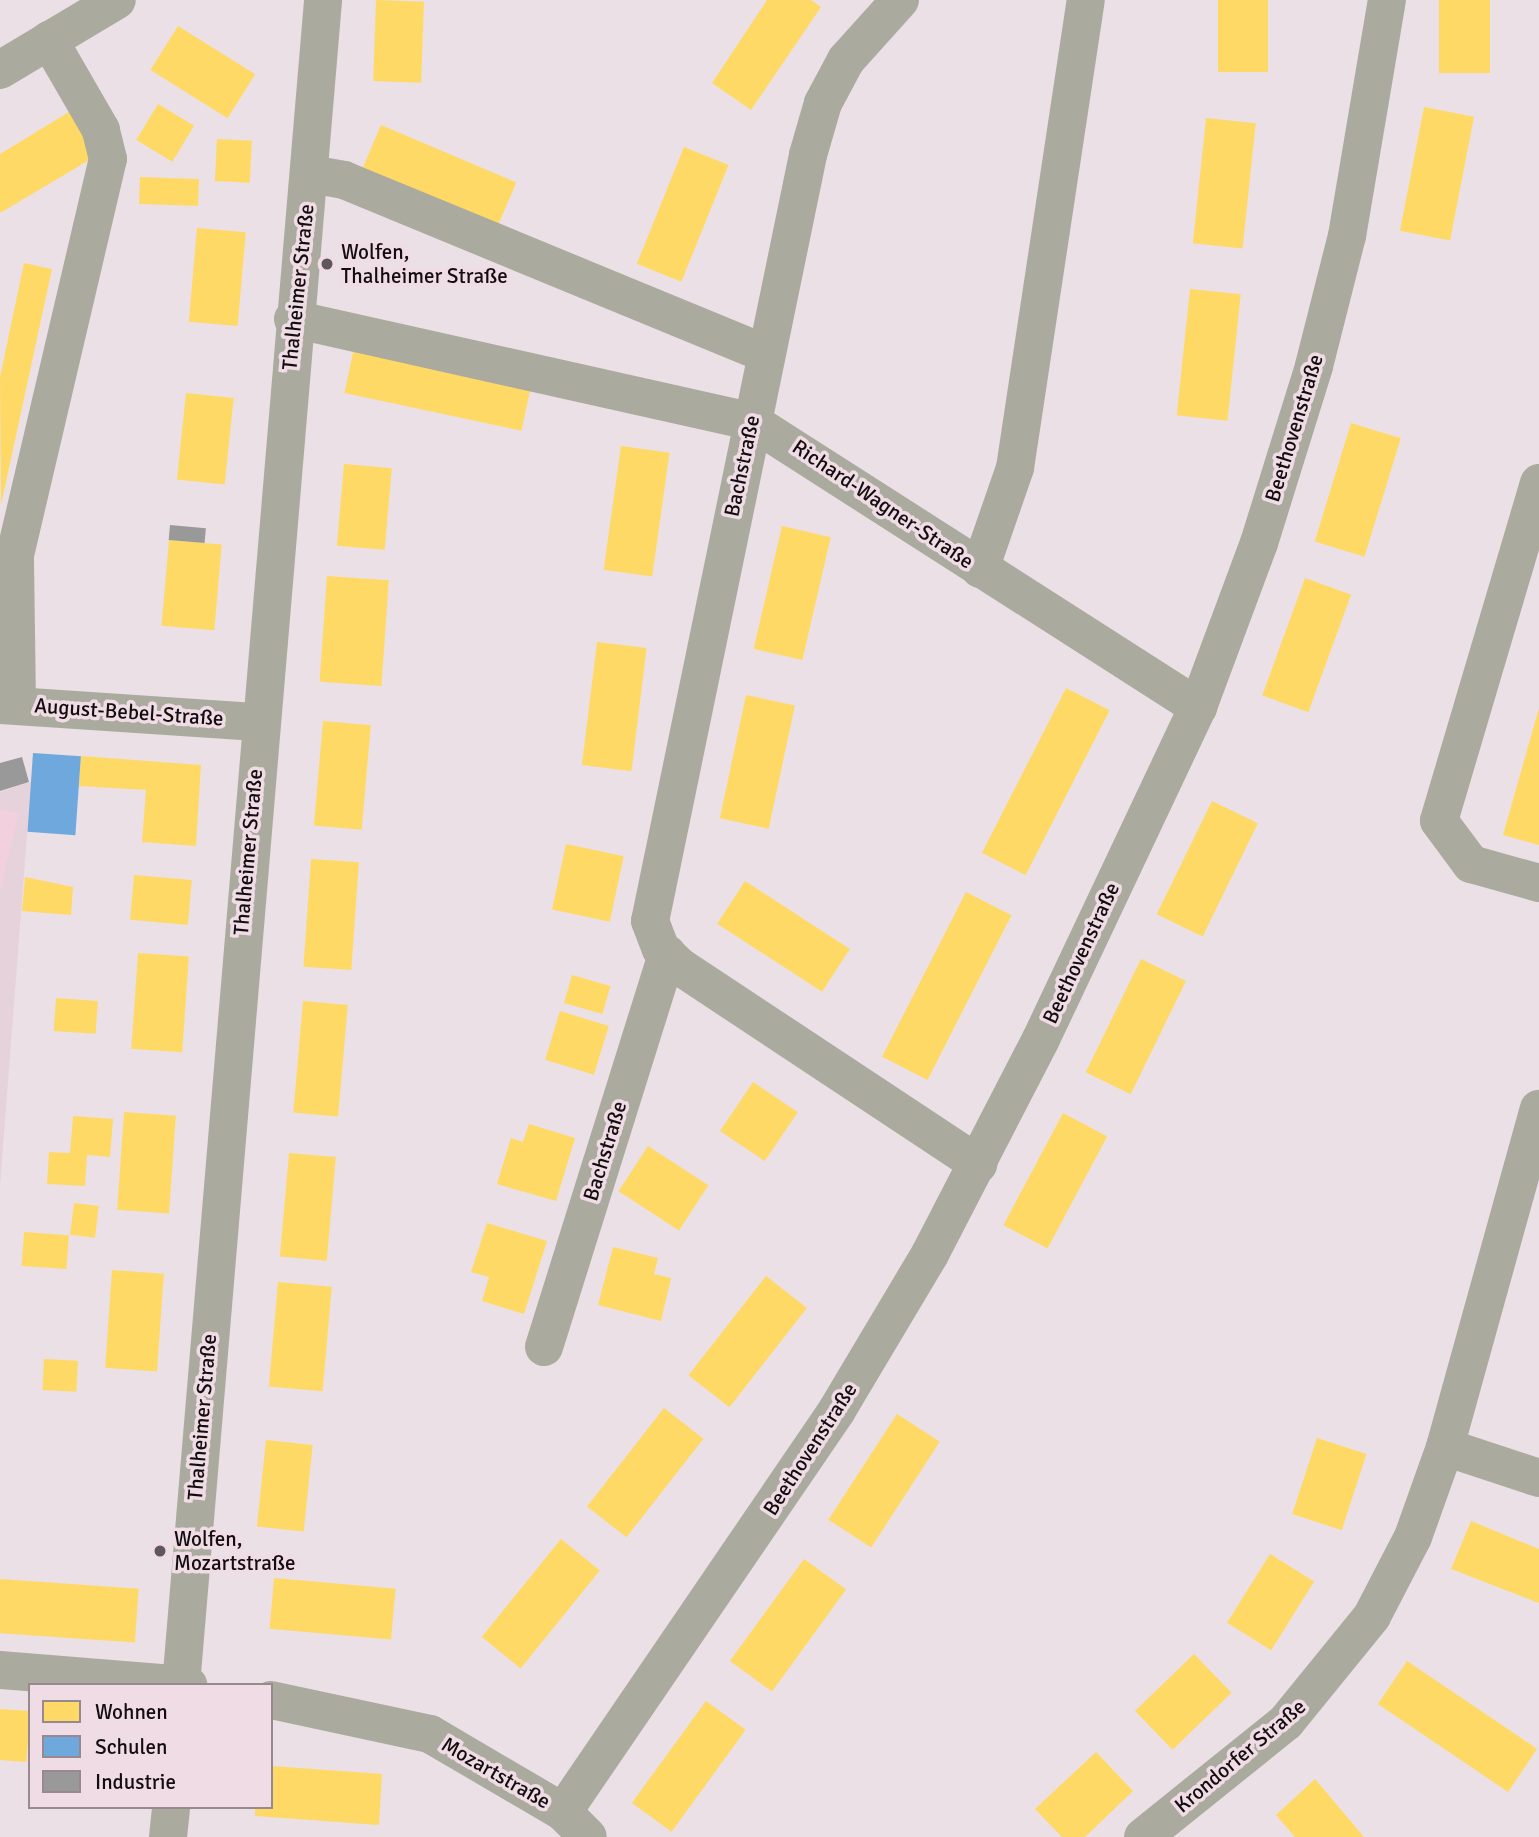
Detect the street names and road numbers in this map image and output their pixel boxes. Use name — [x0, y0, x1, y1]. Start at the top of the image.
street label: Thalheimer Straße — [277, 203, 319, 371]
street label: Beethovenstraße — [1260, 351, 1328, 505]
street label: Bachstraße — [719, 413, 765, 519]
street label: Richard-Wagner-Straße — [788, 434, 978, 574]
street label: August-Bebel-Straße — [34, 693, 224, 731]
street label: Thalheimer Straße — [228, 768, 268, 936]
street label: Beethovenstraße — [1037, 878, 1125, 1028]
street label: Bachstraße — [578, 1098, 632, 1204]
street label: Thalheimer Straße — [182, 1333, 222, 1501]
street label: Beethovenstraße — [758, 1378, 862, 1520]
street label: Krondorfer Straße — [1169, 1694, 1311, 1818]
street label: Mozartstraße — [437, 1732, 555, 1814]

